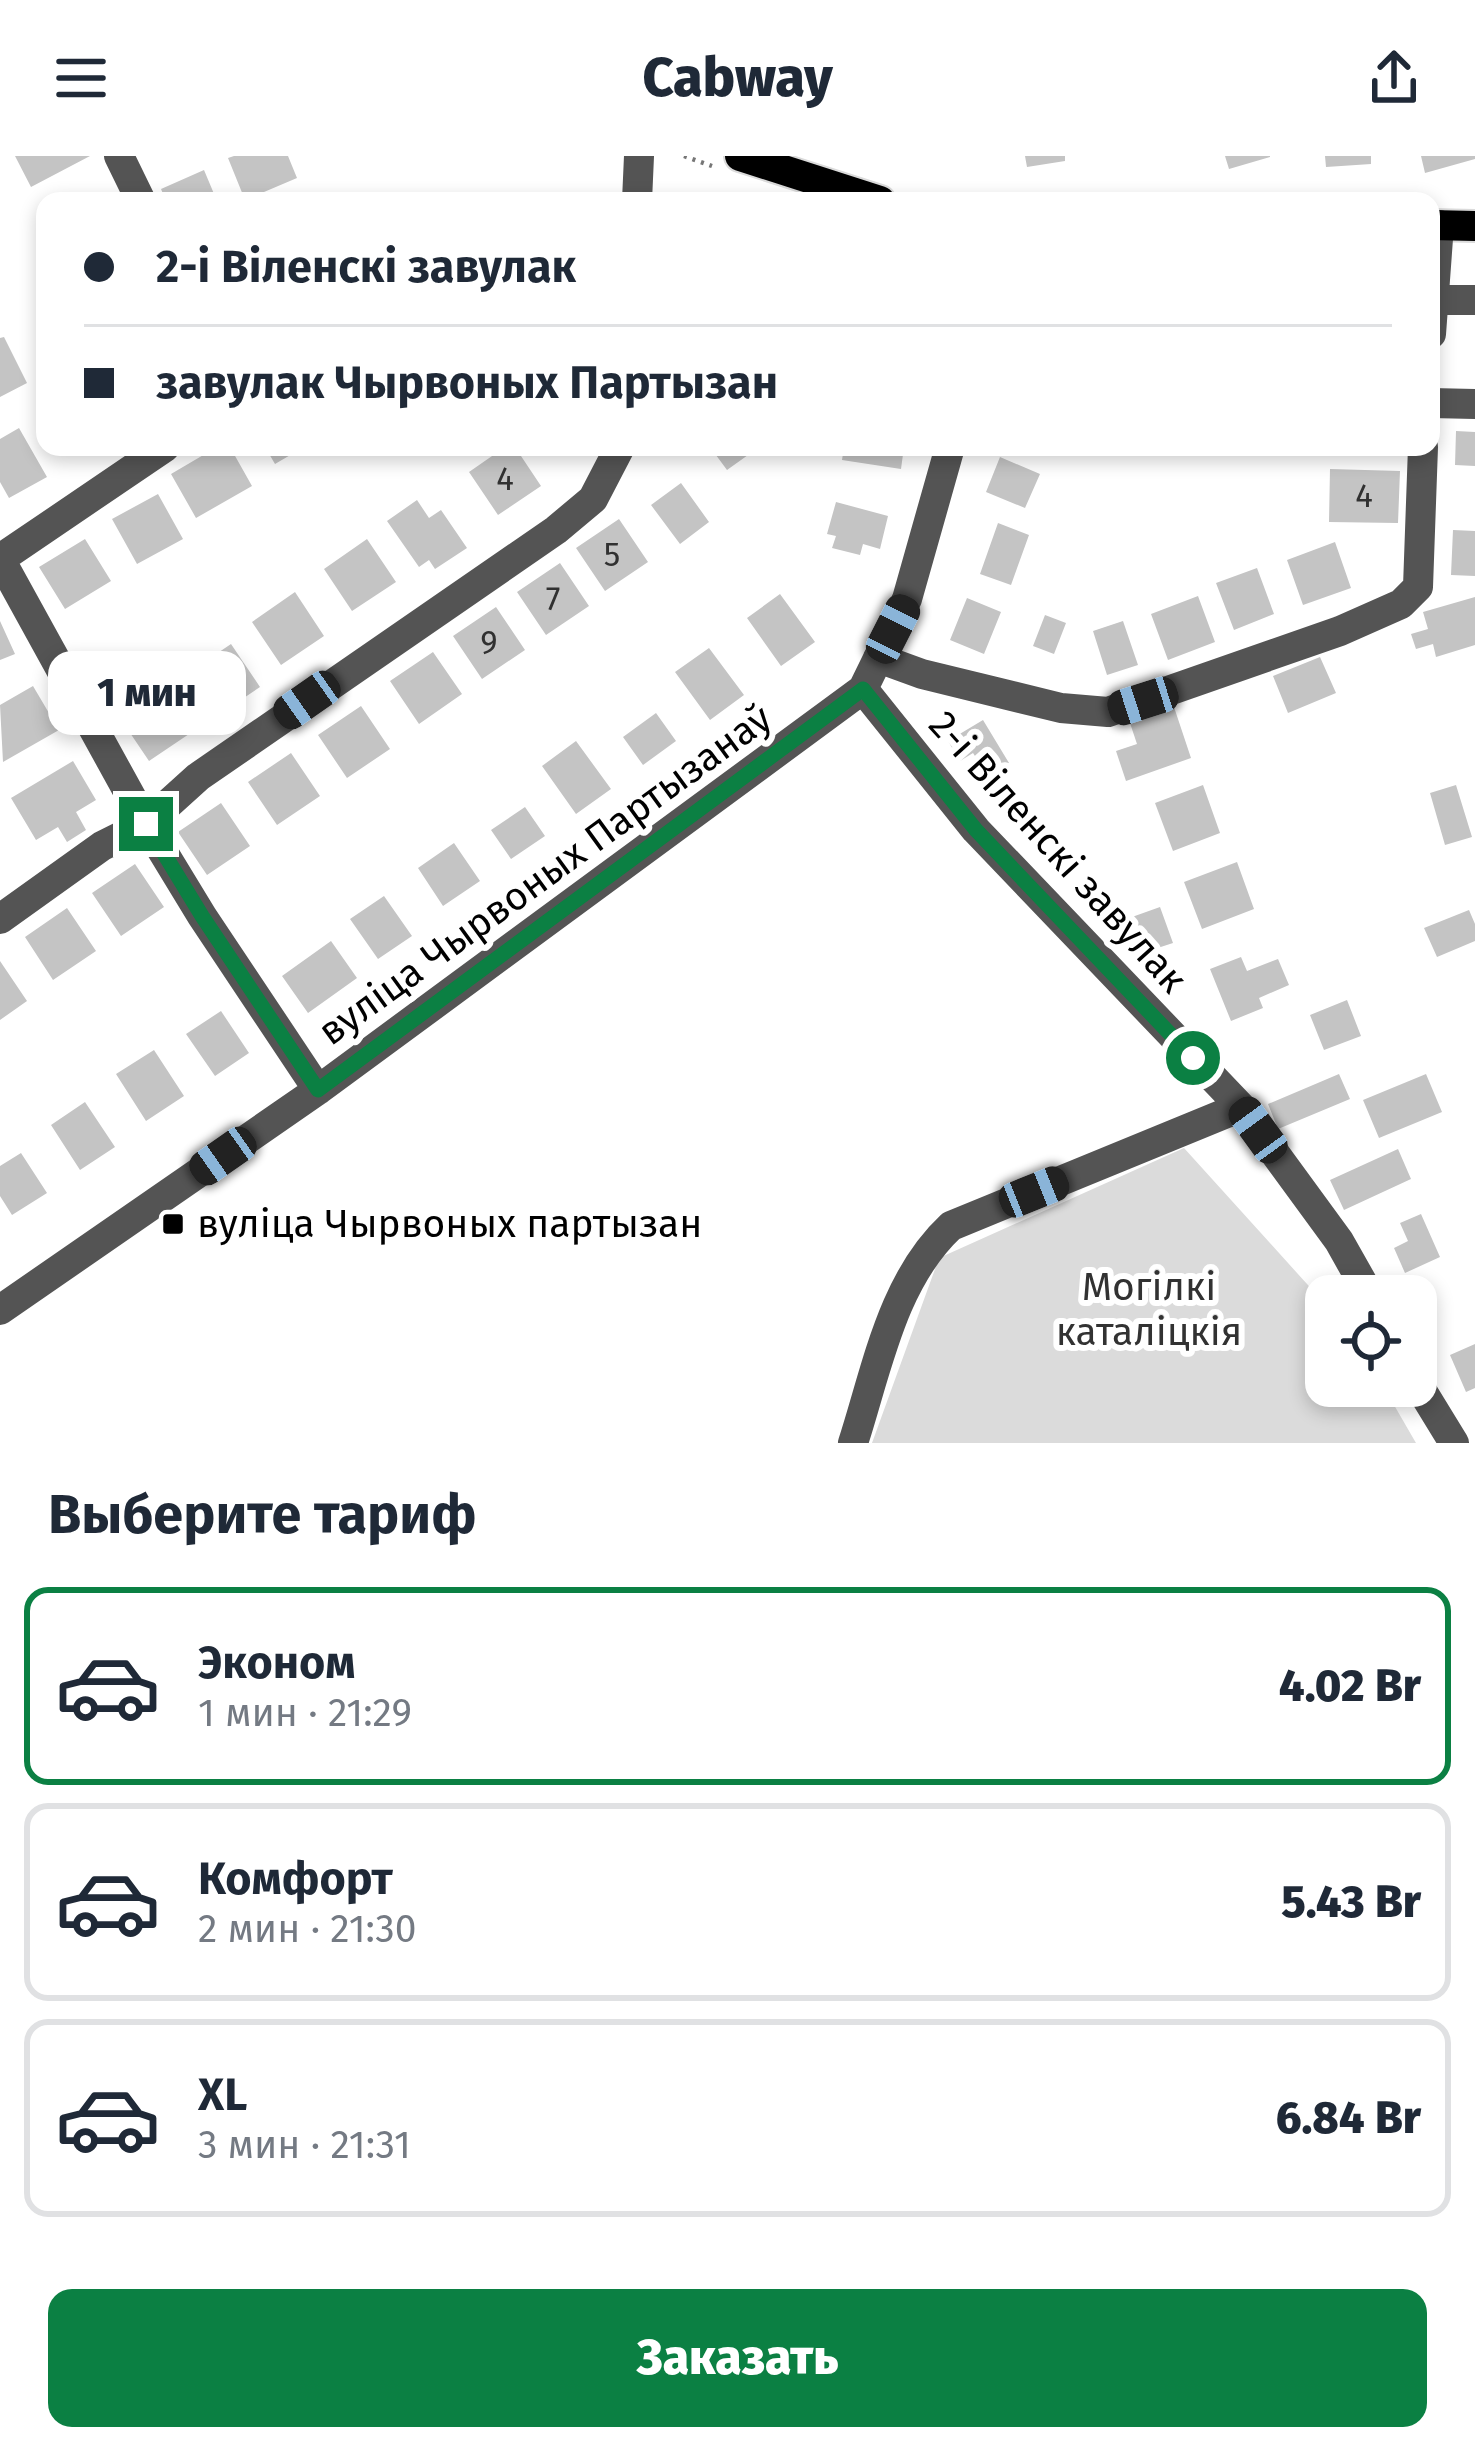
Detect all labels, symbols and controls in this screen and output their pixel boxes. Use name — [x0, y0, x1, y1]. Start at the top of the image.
icon: menu — [48, 45, 114, 111]
icon: share — [1361, 45, 1427, 111]
text: Cabway — [642, 46, 833, 110]
text: 2-і Віленскі завулак — [156, 240, 576, 294]
text: завулак Чырвоных Партызан — [156, 356, 778, 410]
house number: 4 — [496, 459, 514, 499]
house number: 4 — [1355, 476, 1373, 516]
house number: 5 — [604, 535, 620, 575]
house number: 7 — [546, 579, 560, 619]
car — [861, 589, 925, 669]
house number: 9 — [480, 623, 498, 663]
callout: 1 мин — [47, 650, 245, 734]
car — [267, 665, 347, 735]
text: 1 мин — [97, 670, 197, 716]
car — [1103, 673, 1183, 729]
street label: вуліца Чырвоных Партызанаў — [310, 695, 780, 1055]
street label: 2-і Віленскі завулак — [920, 702, 1196, 1002]
route end — [119, 797, 173, 851]
route start — [1166, 1031, 1220, 1085]
car — [1222, 1090, 1294, 1170]
car — [183, 1121, 263, 1191]
car — [994, 1162, 1074, 1222]
place label: вуліца Чырвоных партызан — [197, 1201, 702, 1247]
marker: вуліца Чырвоных партызан — [160, 1211, 186, 1237]
park label: Могілкі каталіцкія — [1056, 1264, 1242, 1355]
map controls — [1305, 1275, 1437, 1407]
button: locate — [1305, 1275, 1437, 1407]
text: Выберите тариф — [48, 1483, 476, 1547]
icon: car — [54, 1632, 162, 1740]
text: Эконом — [198, 1636, 356, 1690]
text: 4.02 Br — [1279, 1659, 1421, 1713]
text: 1 мин · 21:29 — [198, 1690, 412, 1736]
icon: car — [54, 1848, 162, 1956]
text: Комфорт — [198, 1852, 393, 1906]
text: 5.43 Br — [1281, 1875, 1421, 1929]
text: 2 мин · 21:30 — [198, 1906, 417, 1952]
icon: car — [54, 2064, 162, 2172]
text: XL — [198, 2068, 247, 2122]
text: 6.84 Br — [1276, 2091, 1421, 2145]
text: 3 мин · 21:31 — [198, 2122, 411, 2168]
button: Заказать — [48, 2289, 1427, 2427]

